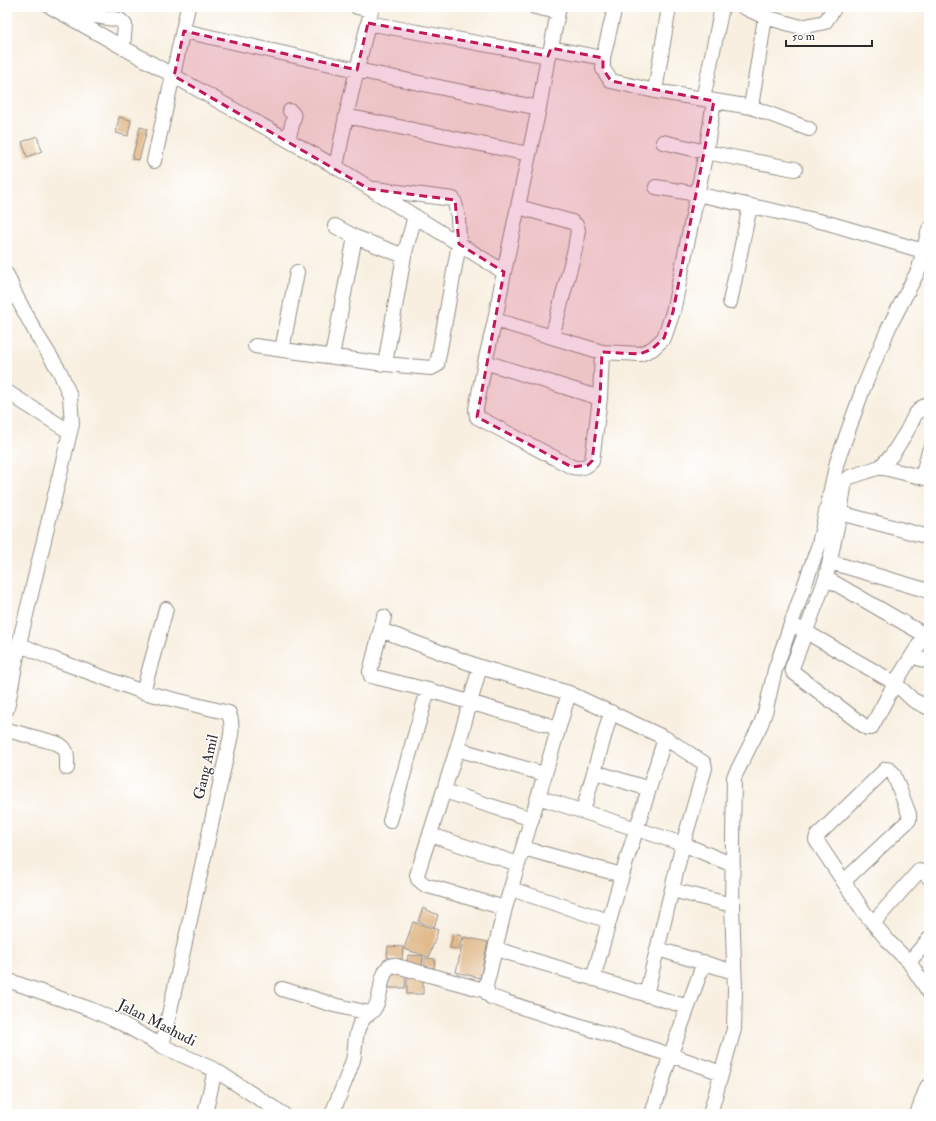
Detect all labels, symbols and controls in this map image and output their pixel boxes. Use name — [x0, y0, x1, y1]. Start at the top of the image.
scale bar — [786, 22, 872, 48]
text: 50 m — [792, 29, 816, 44]
street label: Gang Amil — [189, 733, 223, 801]
street label: Jalan Mashudi — [113, 995, 199, 1052]

